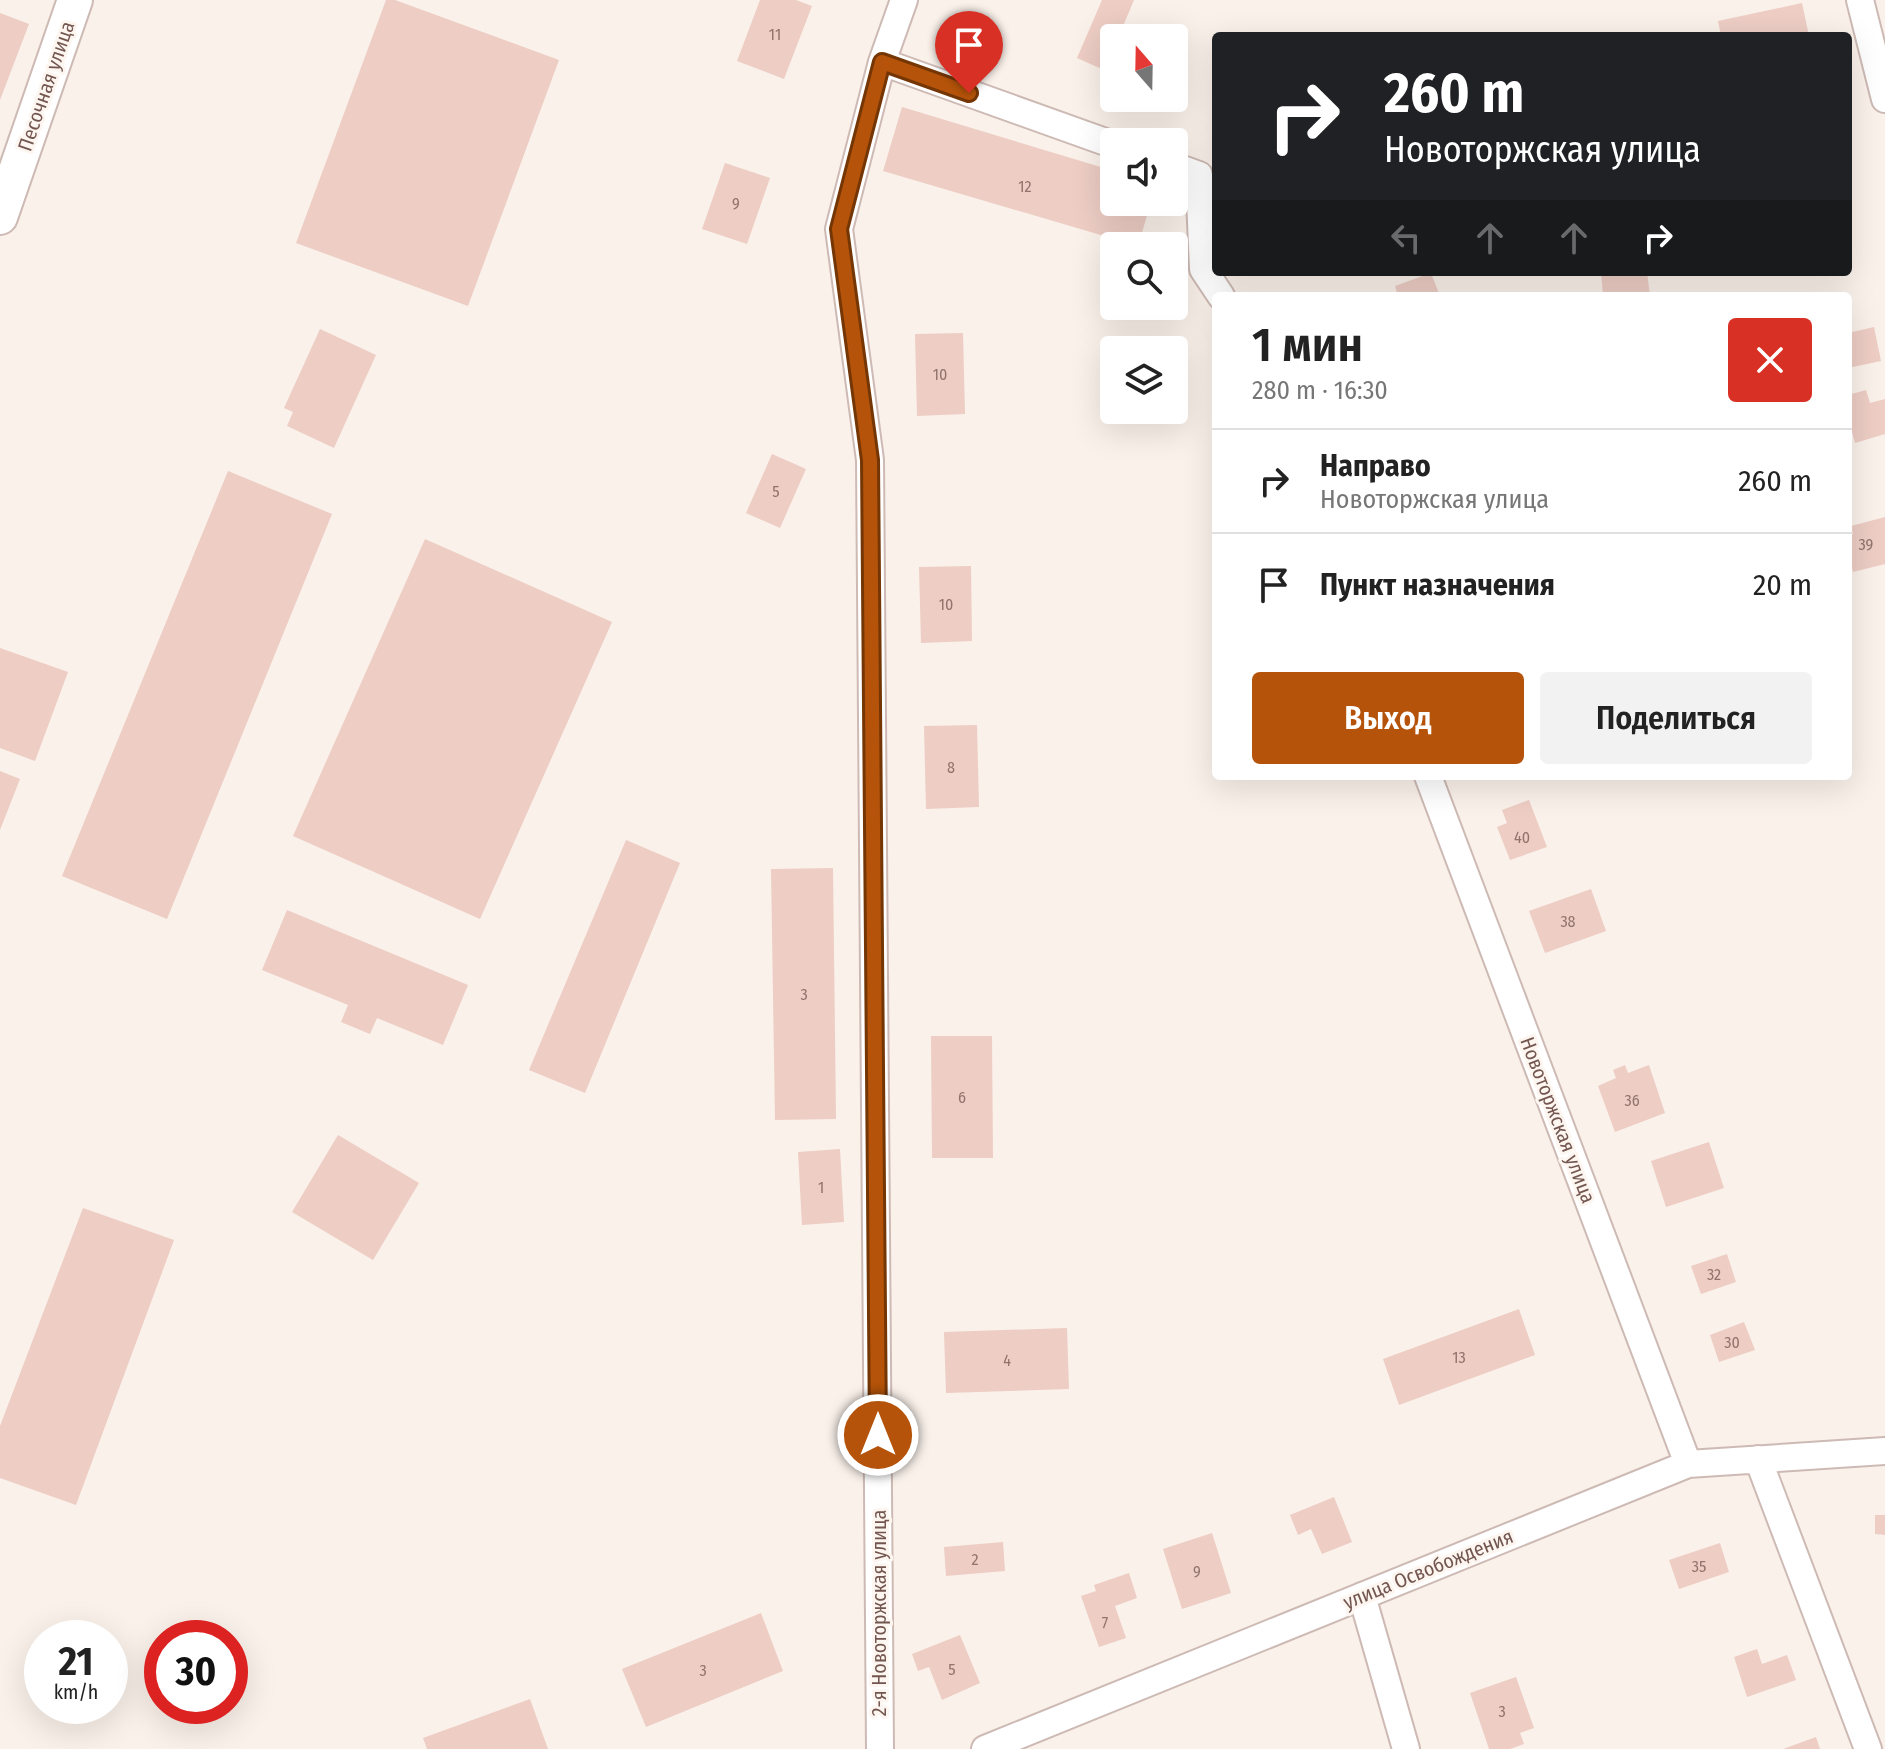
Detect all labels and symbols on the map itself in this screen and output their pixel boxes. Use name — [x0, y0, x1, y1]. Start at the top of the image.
pin — [935, 11, 1003, 93]
street label: Песочная улица — [13, 18, 79, 154]
north arrow — [1100, 24, 1188, 112]
house number: 11 — [769, 25, 781, 44]
house number: 12 — [1018, 177, 1032, 196]
house number: 9 — [732, 194, 740, 213]
house number: 10 — [933, 365, 947, 384]
house number: 5 — [772, 482, 780, 501]
house number: 39 — [1859, 535, 1874, 554]
house number: 10 — [939, 595, 953, 614]
house number: 8 — [947, 758, 955, 777]
house number: 40 — [1514, 828, 1530, 847]
house number: 38 — [1560, 912, 1576, 931]
house number: 3 — [800, 985, 808, 1004]
street label: Новоторжская улица — [1515, 1034, 1601, 1206]
house number: 6 — [958, 1088, 966, 1107]
house number: 36 — [1624, 1091, 1640, 1110]
house number: 1 — [818, 1178, 824, 1197]
house number: 32 — [1707, 1265, 1721, 1284]
house number: 30 — [1724, 1333, 1740, 1352]
house number: 13 — [1452, 1348, 1466, 1367]
house number: 4 — [1003, 1351, 1011, 1370]
position arrow — [836, 1393, 920, 1477]
street label: 2-я Новоторжская улица — [867, 1510, 891, 1716]
street label: улица Освобождения — [1340, 1524, 1516, 1614]
house number: 2 — [971, 1550, 979, 1569]
house number: 35 — [1692, 1557, 1706, 1576]
house number: 9 — [1193, 1562, 1201, 1581]
house number: 7 — [1102, 1613, 1109, 1632]
speed limit sign: 30 — [144, 1620, 248, 1724]
house number: 5 — [948, 1660, 956, 1679]
house number: 3 — [699, 1661, 707, 1680]
house number: 3 — [1498, 1702, 1506, 1721]

